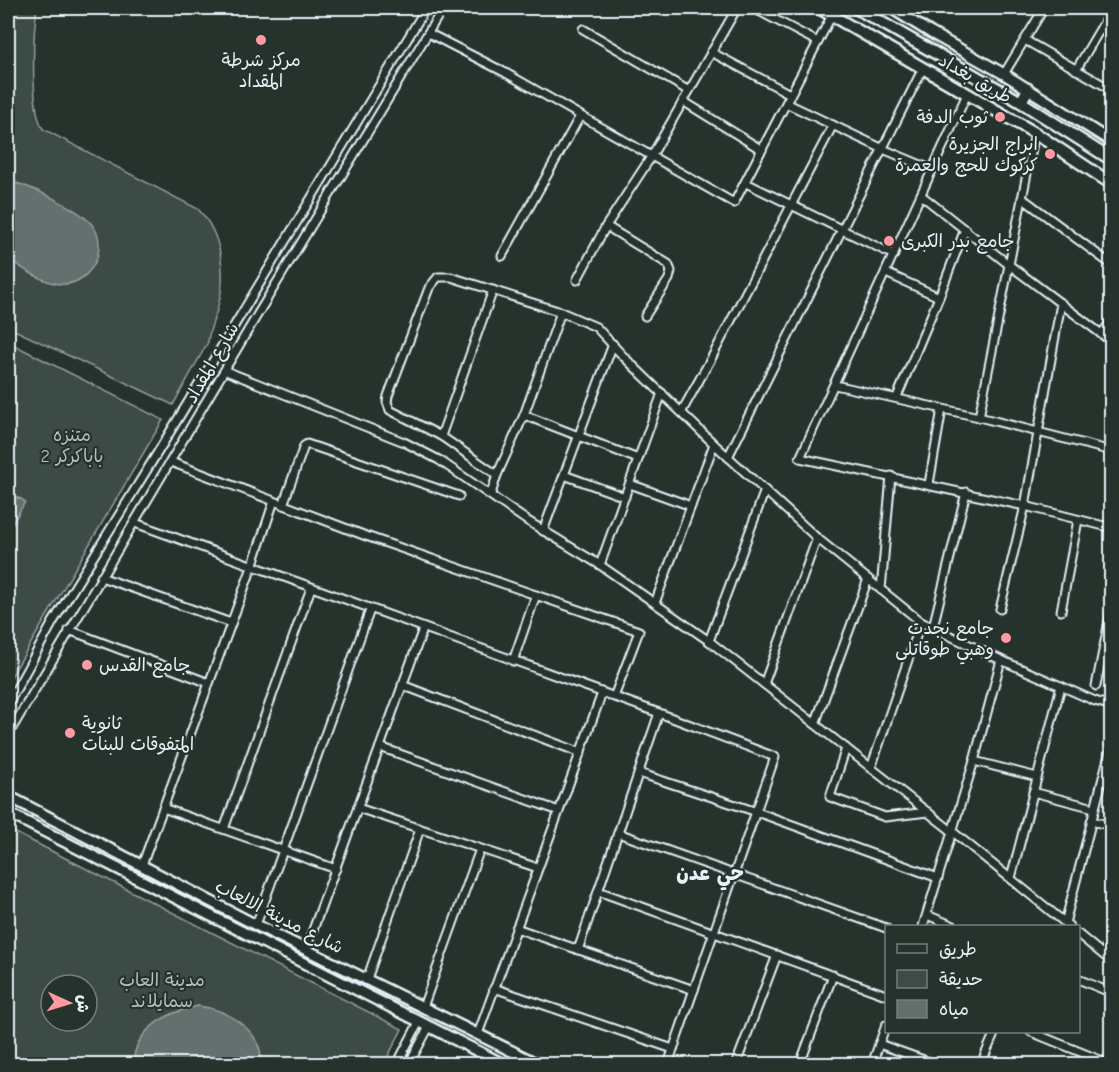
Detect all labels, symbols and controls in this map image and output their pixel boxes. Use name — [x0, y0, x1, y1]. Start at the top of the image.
marker: مركز شرطة المقداد — [254, 33, 268, 47]
place label: مركز شرطة المقداد — [221, 50, 301, 92]
street label: طريق بغداد — [935, 50, 1015, 108]
place label: ثوب الدفة — [917, 107, 989, 128]
marker: ثوب الدفة — [993, 110, 1007, 124]
place label: ابراج الجزيرة كركوك للحج والعمرة — [895, 134, 1038, 177]
marker: ابراج الجزيرة كركوك للحج والعمرة — [1043, 147, 1057, 161]
place label: جامع بدر الكبرى — [901, 231, 1015, 254]
marker: جامع بدر الكبرى — [882, 234, 896, 248]
street label: شارع المقداد — [181, 319, 244, 407]
park label: متنزه باباكركر 2 — [40, 425, 104, 467]
place label: جامع نجدت وهبي طوقاتلى — [895, 618, 994, 665]
marker: جامع نجدت وهبي طوقاتلى — [999, 631, 1013, 645]
place label: جامع القدس — [99, 655, 190, 678]
marker: جامع القدس — [80, 658, 94, 672]
place label: ثانوية المتفوقات للبنات — [82, 713, 194, 755]
marker: ثانوية المتفوقات للبنات — [63, 726, 77, 740]
district label: حي عدن — [676, 862, 744, 891]
street label: شارع مدينة الالعاب — [211, 876, 347, 959]
legend — [885, 925, 1080, 1033]
text: طريق — [939, 939, 977, 960]
text: حديقة — [939, 969, 983, 990]
park label: مدينة العاب سمايلاند — [119, 970, 205, 1012]
north arrow — [39, 973, 99, 1033]
text: ش — [73, 995, 93, 1013]
text: مياه — [939, 999, 969, 1020]

